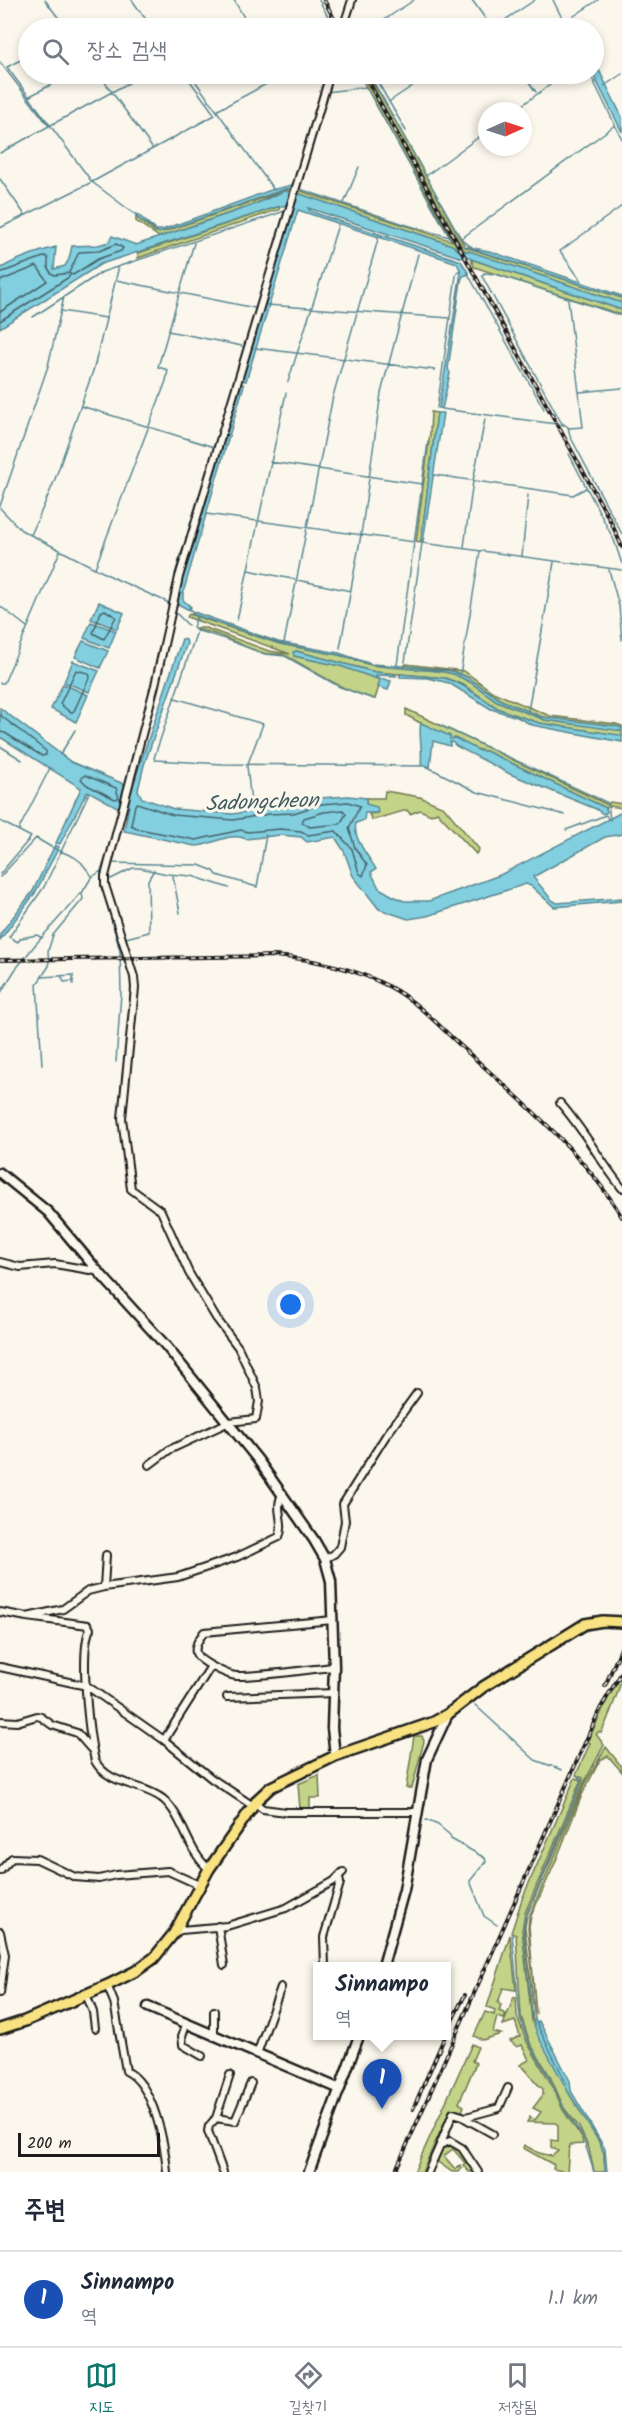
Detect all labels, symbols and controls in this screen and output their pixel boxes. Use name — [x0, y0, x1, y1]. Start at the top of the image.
search box — [18, 18, 604, 84]
text: 장소 검색 — [87, 34, 167, 69]
icon: search — [39, 35, 72, 68]
north arrow — [478, 102, 532, 156]
water label: Sadongcheon — [205, 784, 321, 821]
your location — [276, 1290, 305, 1319]
popup — [313, 1962, 451, 2040]
text: Sinnampo — [335, 1968, 429, 2003]
text: 역 — [335, 2003, 351, 2035]
pin: 1 — [362, 2060, 401, 2109]
scale bar — [18, 2130, 160, 2158]
text: 200 m — [27, 2131, 71, 2156]
text: 주변 — [24, 2190, 66, 2232]
text: Sinnampo — [81, 2266, 174, 2301]
text: 1 — [40, 2283, 47, 2315]
text: 1.1 km — [547, 2283, 598, 2315]
text: 역 — [81, 2301, 97, 2333]
tab: 지도 — [85, 2359, 118, 2420]
tab: 길찾기 — [289, 2359, 327, 2420]
tab: 저장됨 — [498, 2359, 537, 2420]

